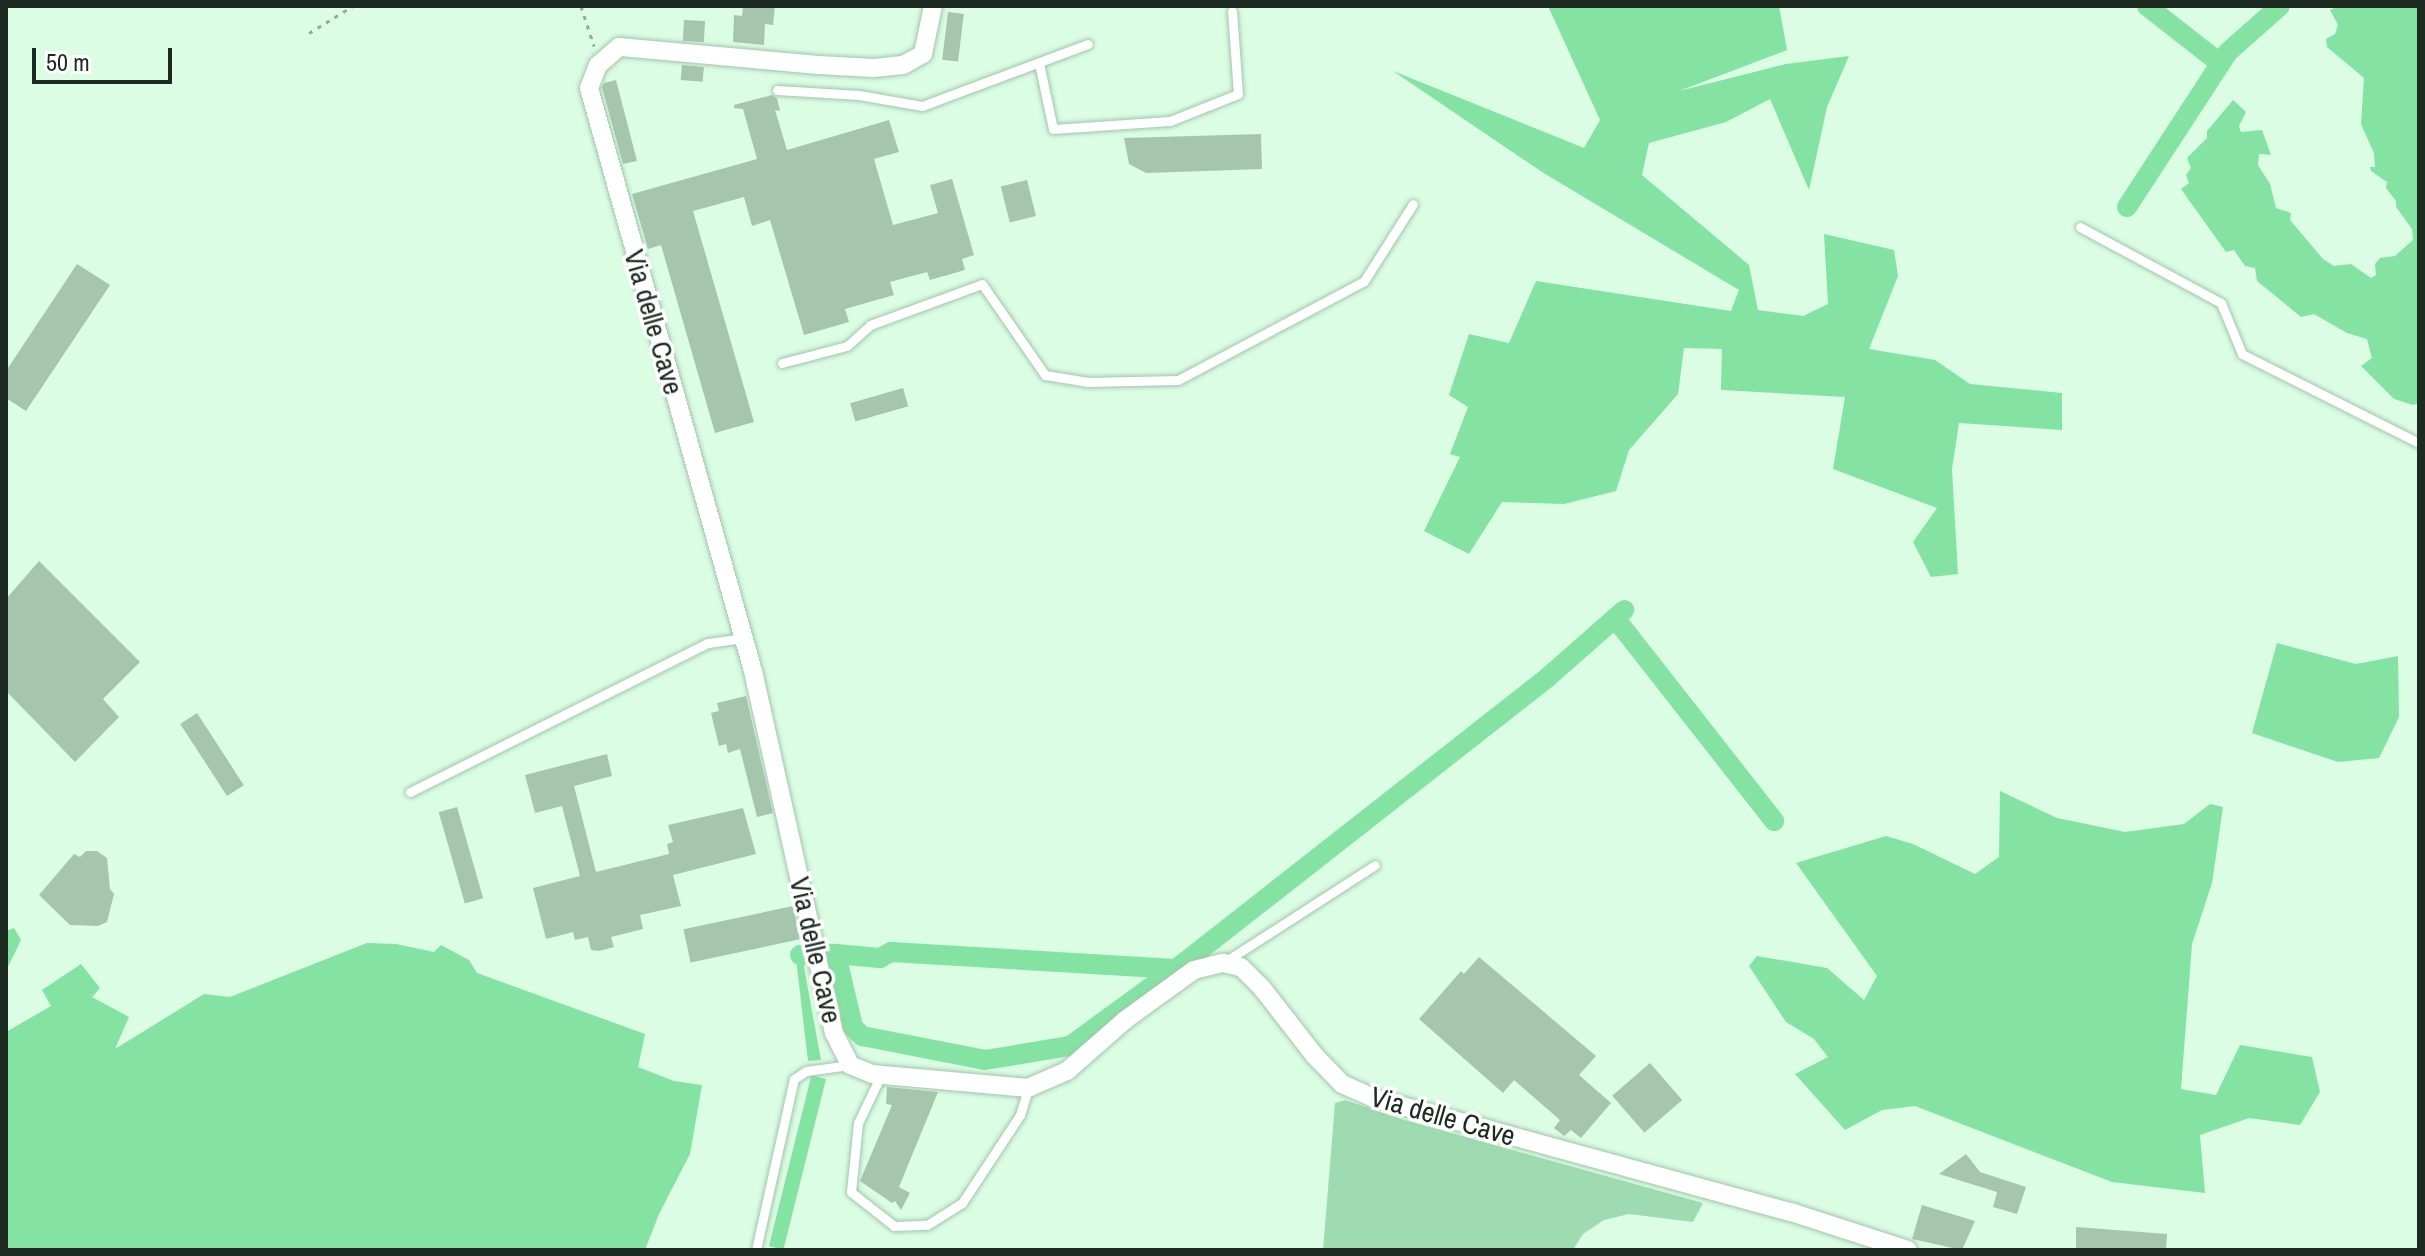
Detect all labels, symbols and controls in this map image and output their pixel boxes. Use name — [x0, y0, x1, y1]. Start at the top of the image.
scale bar — [36, 32, 176, 82]
text: 50 m — [46, 46, 90, 78]
street label: Via delle Cave — [617, 246, 691, 398]
street label: Via delle Cave — [783, 874, 849, 1026]
street label: Via delle Cave — [1367, 1079, 1519, 1153]

